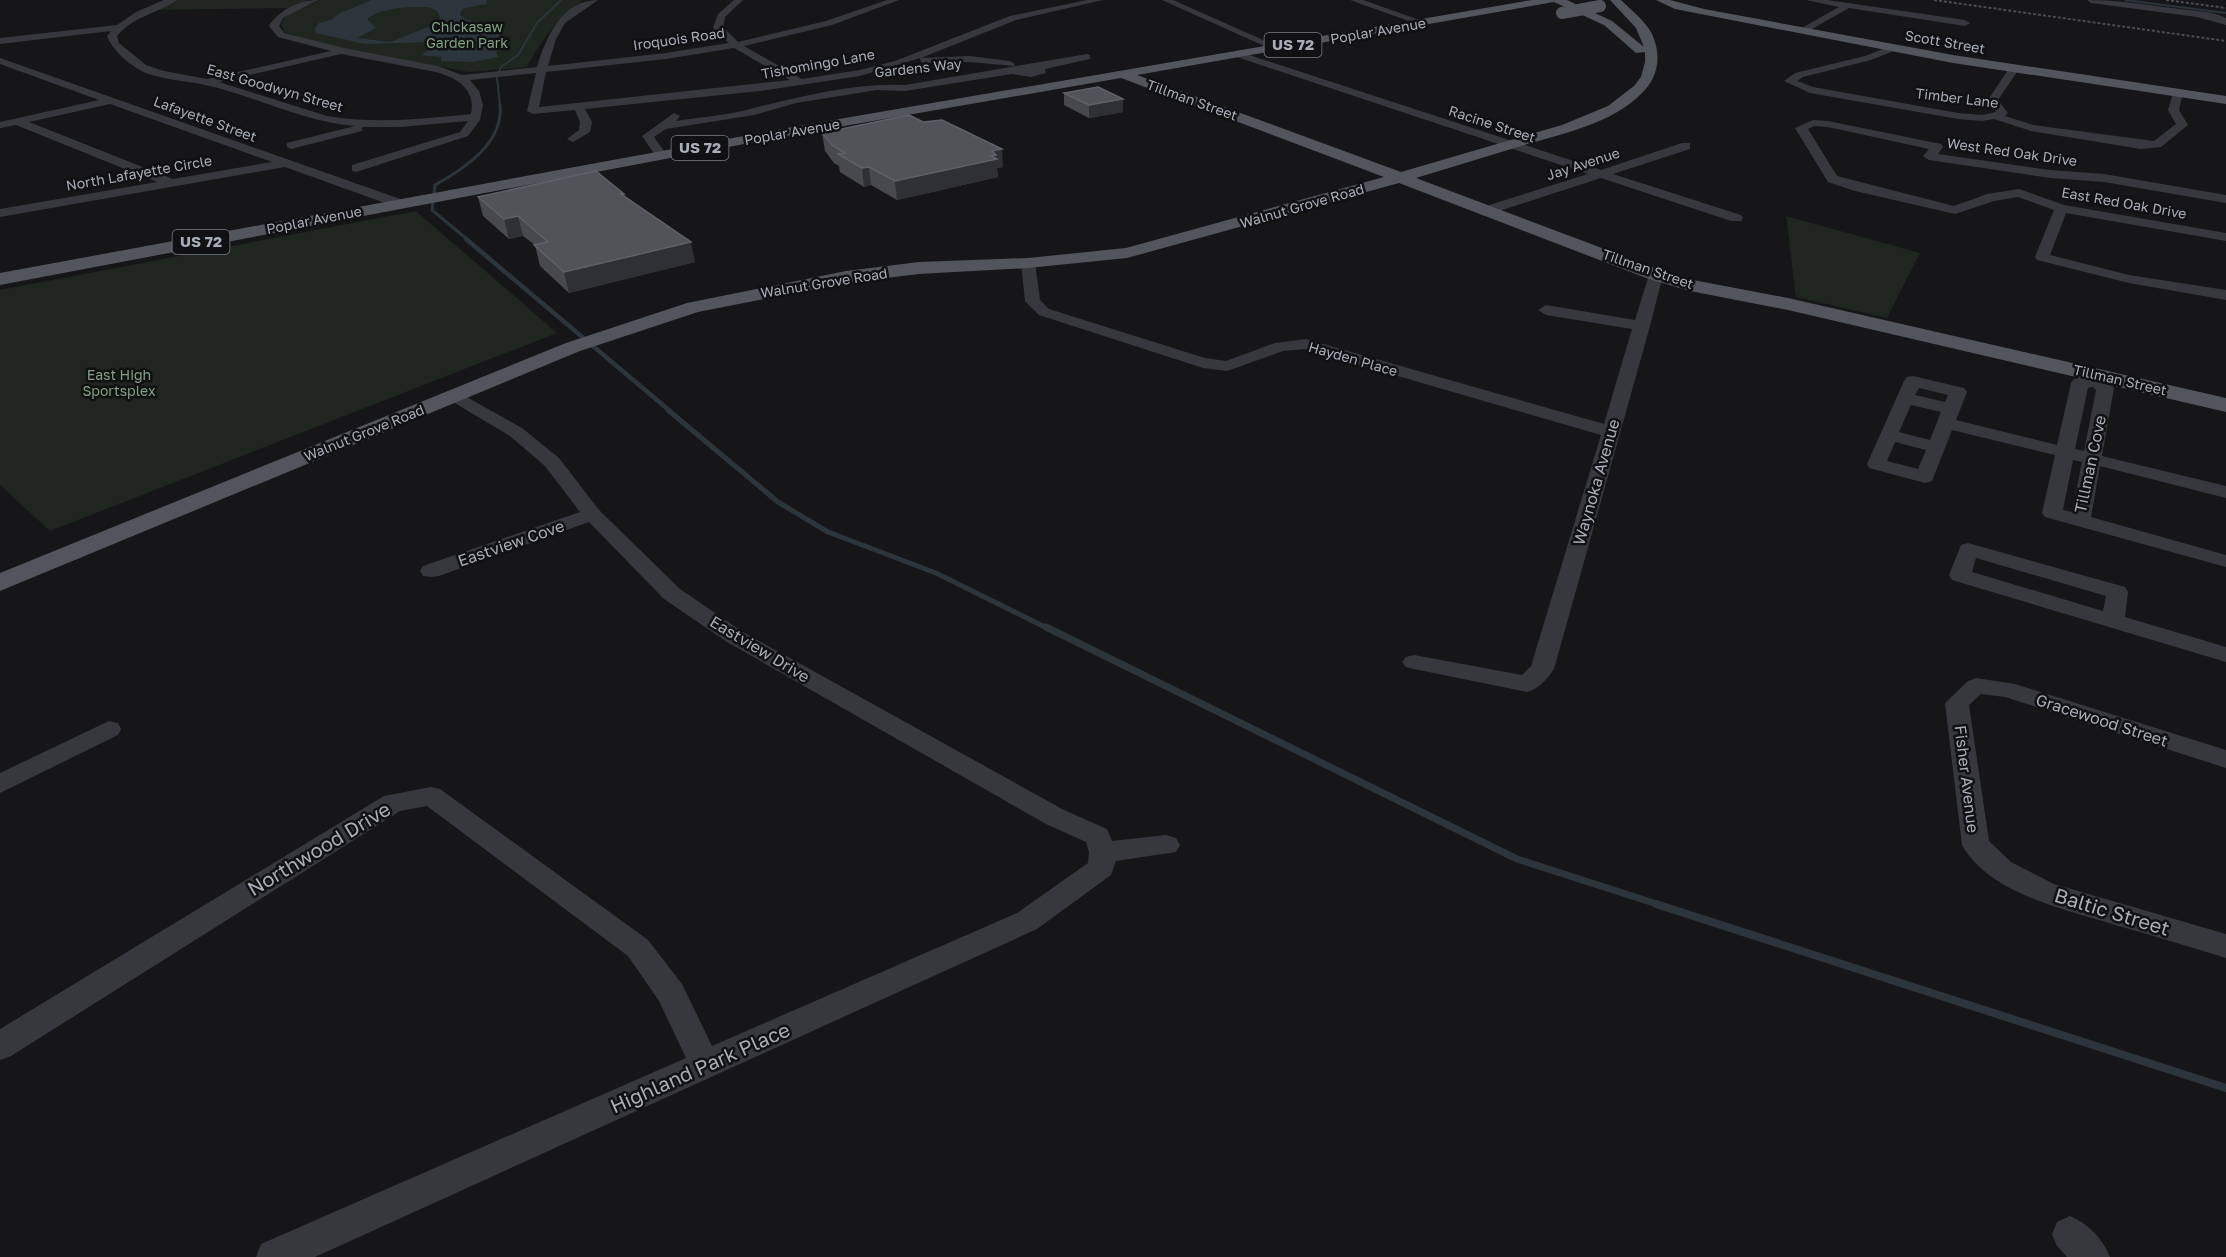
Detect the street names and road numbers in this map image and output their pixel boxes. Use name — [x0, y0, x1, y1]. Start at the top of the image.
street label: Poplar Avenue — [1329, 14, 1427, 47]
street label: Iroquois Road — [632, 24, 726, 53]
street label: Scott Street — [1904, 26, 1986, 57]
road number: US 72 — [1264, 33, 1322, 57]
street label: Tishomingo Lane — [760, 45, 876, 82]
street label: Gardens Way — [873, 54, 963, 81]
street label: East Goodwyn Street — [205, 60, 345, 115]
street label: Tillman Street — [1145, 75, 1240, 124]
street label: Timber Lane — [1915, 84, 1999, 111]
street label: Lafayette Street — [151, 92, 259, 145]
street label: Racine Street — [1447, 101, 1538, 146]
street label: Poplar Avenue — [743, 115, 841, 148]
street label: West Red Oak Drive — [1946, 134, 2078, 169]
road number: US 72 — [672, 136, 728, 160]
street label: Jay Avenue — [1544, 144, 1622, 183]
street label: North Lafayette Circle — [65, 151, 213, 194]
street label: Walnut Grove Road — [1238, 180, 1366, 231]
street label: East Red Oak Drive — [2060, 183, 2188, 222]
street label: Poplar Avenue — [265, 202, 363, 237]
road number: US 72 — [172, 230, 230, 254]
street label: Tillman Street — [1600, 245, 1696, 292]
street label: Walnut Grove Road — [759, 264, 889, 301]
street label: Hayden Place — [1307, 338, 1400, 379]
street label: Tillman Street — [2072, 361, 2168, 399]
street label: Walnut Grove Road — [301, 401, 426, 464]
street label: Tillman Cove — [2070, 413, 2110, 515]
street label: Waynoka Avenue — [1568, 417, 1624, 547]
street label: Eastview Cove — [455, 515, 567, 571]
street label: Eastview Drive — [706, 611, 814, 687]
street label: Gracewood Street — [2034, 689, 2170, 751]
street label: Fisher Avenue — [1950, 724, 1984, 834]
street label: Northwood Drive — [243, 796, 394, 900]
street label: Baltic Street — [2052, 882, 2173, 940]
street label: Highland Park Place — [606, 1017, 793, 1118]

